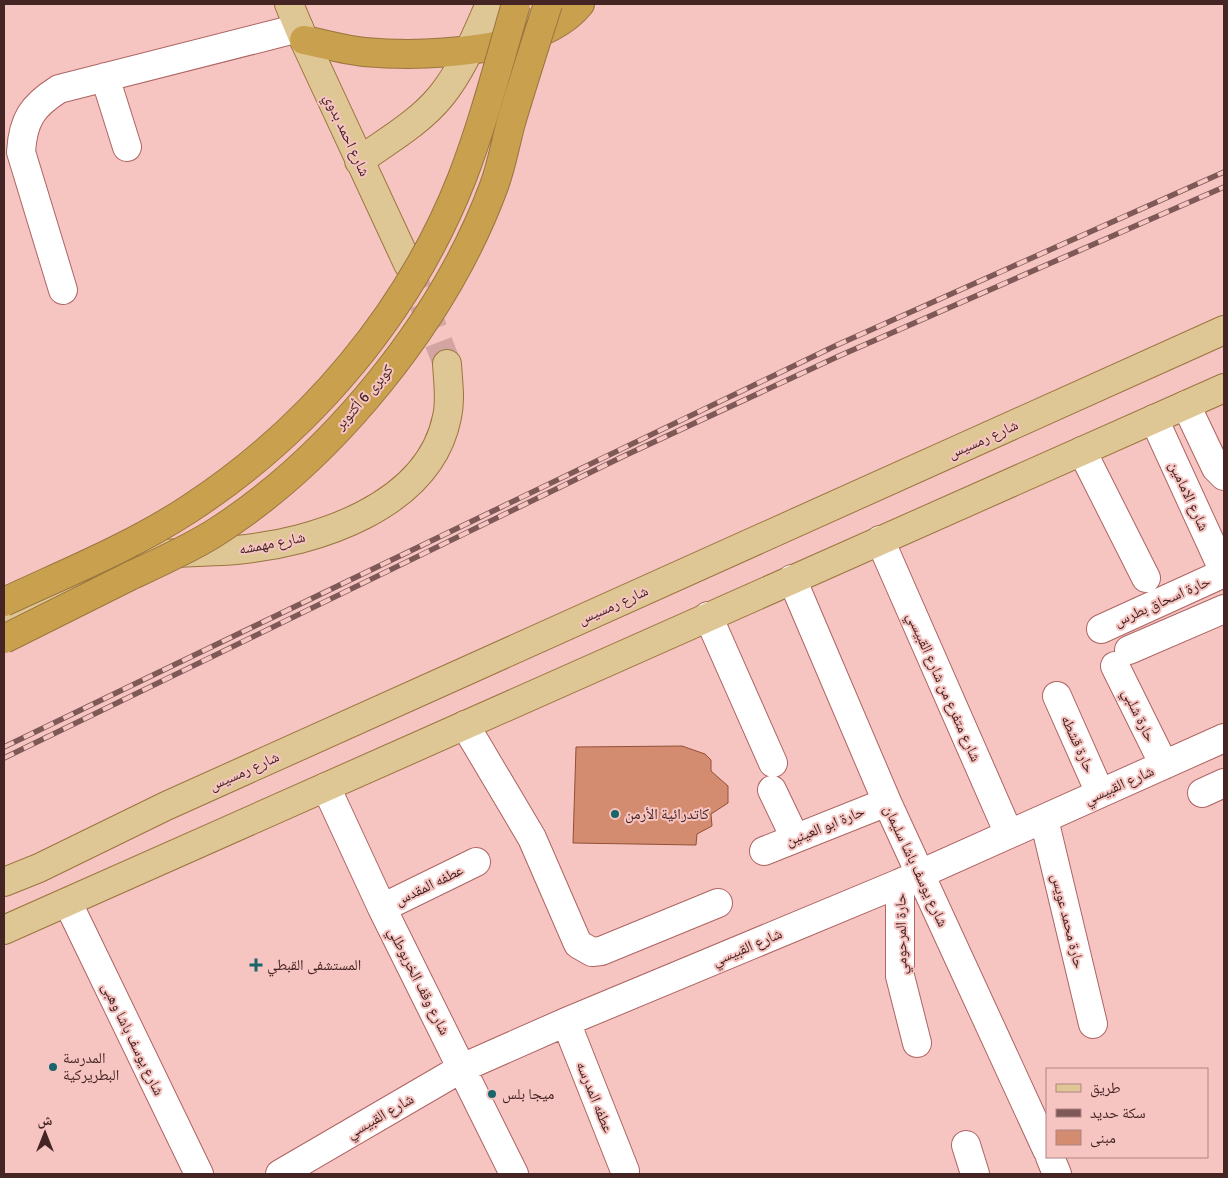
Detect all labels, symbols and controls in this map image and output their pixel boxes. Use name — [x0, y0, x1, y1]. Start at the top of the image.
street label: شارع احمد بدوي — [317, 91, 374, 180]
street label: كوبرى 6 أكتوبر — [330, 361, 398, 434]
street label: شارع رمسيس — [945, 415, 1021, 463]
street label: شارع الامامين — [1164, 458, 1213, 534]
street label: شارع مهمشه — [237, 528, 307, 559]
street label: حارة اسحاق بطرس — [1111, 572, 1214, 631]
street label: شارع رمسيس — [575, 581, 651, 629]
street label: شارع متفرع من شارع القبيسي — [900, 610, 985, 766]
street label: حارة شلبي — [1116, 686, 1160, 746]
street label: حارة قشطه — [1057, 712, 1099, 776]
street label: شارع رمسيس — [206, 747, 282, 795]
street label: شارع القبيسي — [1081, 762, 1158, 811]
street label: حارة ابو العينين — [783, 802, 868, 851]
street label: شارع يوسف باشا سليمان — [879, 802, 952, 930]
place label: كاتدرائية الأرمن — [625, 805, 709, 824]
marker: كاتدرائية الأرمن — [609, 808, 621, 820]
street label: عطفه المقدس — [392, 861, 467, 910]
street label: حارة محمد عويس — [1047, 872, 1089, 971]
street label: حارة المرحومي — [891, 893, 914, 975]
street label: شارع وقف الخربوطلي — [382, 924, 454, 1039]
street label: شارع القبيسي — [709, 924, 786, 972]
place label: المستشفى القبطي — [267, 956, 361, 977]
marker: المستشفى القبطي — [249, 958, 263, 972]
street label: شارع يوسف باشا وهبى — [97, 979, 168, 1099]
place label: المدرسة البطريركية — [63, 1049, 119, 1084]
street label: عطفه المدرسه — [573, 1059, 618, 1136]
marker: المدرسة البطريركية — [47, 1061, 59, 1073]
legend — [1046, 1068, 1208, 1158]
text: طريق — [1090, 1079, 1121, 1098]
place label: ميجا بلس — [502, 1085, 555, 1104]
marker: ميجا بلس — [486, 1088, 498, 1100]
street label: شارع القبيسي — [343, 1090, 418, 1145]
text: سكة حديد — [1090, 1104, 1146, 1122]
north arrow — [20, 1108, 70, 1158]
text: ش — [38, 1112, 53, 1129]
text: مبنى — [1090, 1129, 1116, 1148]

